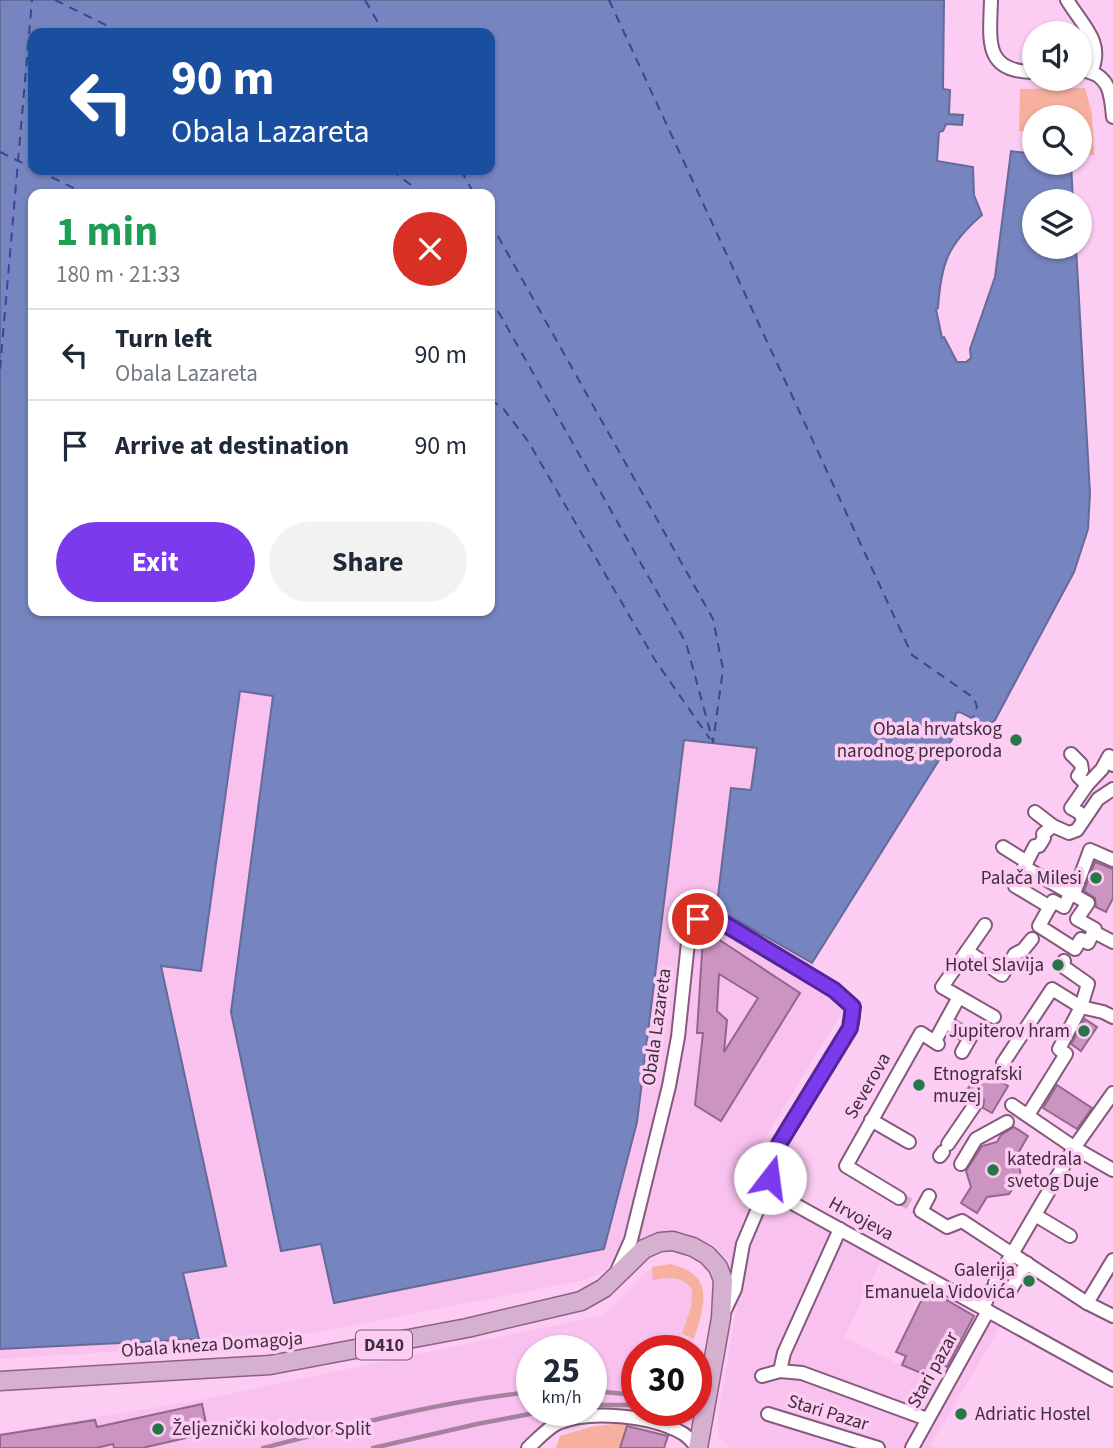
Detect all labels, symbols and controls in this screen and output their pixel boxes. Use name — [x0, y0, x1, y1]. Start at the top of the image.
map controls — [1022, 21, 1092, 259]
button: sound — [1022, 21, 1092, 91]
text: 90 m — [171, 44, 275, 114]
icon: left — [56, 56, 147, 147]
button: search — [1022, 105, 1092, 175]
text: Obala Lazareta — [171, 109, 370, 155]
button: layers — [1022, 189, 1092, 259]
text: 1 min — [56, 202, 158, 262]
button: close — [393, 212, 467, 286]
text: 180 m · 21:33 — [56, 258, 180, 291]
text: Turn left — [115, 320, 212, 357]
icon: left — [56, 336, 94, 374]
text: 90 m — [414, 336, 467, 373]
text: Obala Lazareta — [115, 357, 258, 390]
icon: arrive — [56, 427, 94, 465]
text: Arrive at destination — [115, 427, 349, 464]
text: 90 m — [414, 427, 467, 464]
button: Exit — [56, 522, 255, 602]
button: Share — [269, 522, 467, 602]
place label: Obala hrvatskog narodnog preporoda — [837, 716, 1002, 765]
marker: Obala hrvatskog narodnog preporoda — [1008, 732, 1024, 748]
place label: Palača Milesi — [981, 865, 1082, 892]
marker: Palača Milesi — [1088, 870, 1104, 886]
pin — [668, 889, 728, 949]
icon: arrive — [679, 900, 717, 938]
place label: Hotel Slavija — [945, 952, 1044, 979]
marker: Hotel Slavija — [1050, 957, 1066, 973]
street label: Obala Lazareta — [635, 967, 679, 1087]
place label: Jupiterov hram — [949, 1018, 1070, 1045]
marker: Jupiterov hram — [1076, 1023, 1092, 1039]
street label: Severova — [838, 1048, 898, 1124]
place label: Etnografski muzej — [933, 1061, 1023, 1110]
marker: Etnografski muzej — [911, 1077, 927, 1093]
position arrow — [733, 1141, 807, 1215]
place label: katedrala svetog Duje — [1007, 1146, 1099, 1195]
marker: katedrala svetog Duje — [985, 1162, 1001, 1178]
street label: Hrvojeva — [823, 1190, 899, 1248]
place label: Galerija Emanuela Vidovića — [864, 1257, 1015, 1306]
marker: Galerija Emanuela Vidovića — [1021, 1273, 1037, 1289]
street label: Obala kneza Domagoja — [120, 1325, 304, 1365]
street label: Stari pazar — [901, 1326, 965, 1413]
road number: D410 — [356, 1330, 412, 1360]
speed limit sign: 30 — [621, 1335, 712, 1426]
text: 25 — [543, 1346, 580, 1396]
text: km/h — [542, 1385, 581, 1410]
street label: Stari Pazar — [784, 1388, 872, 1438]
place label: Adriatic Hostel — [975, 1401, 1091, 1428]
marker: Adriatic Hostel — [953, 1406, 969, 1422]
place label: Željeznički kolodvor Split — [172, 1416, 372, 1443]
marker: Željeznički kolodvor Split — [150, 1421, 166, 1437]

